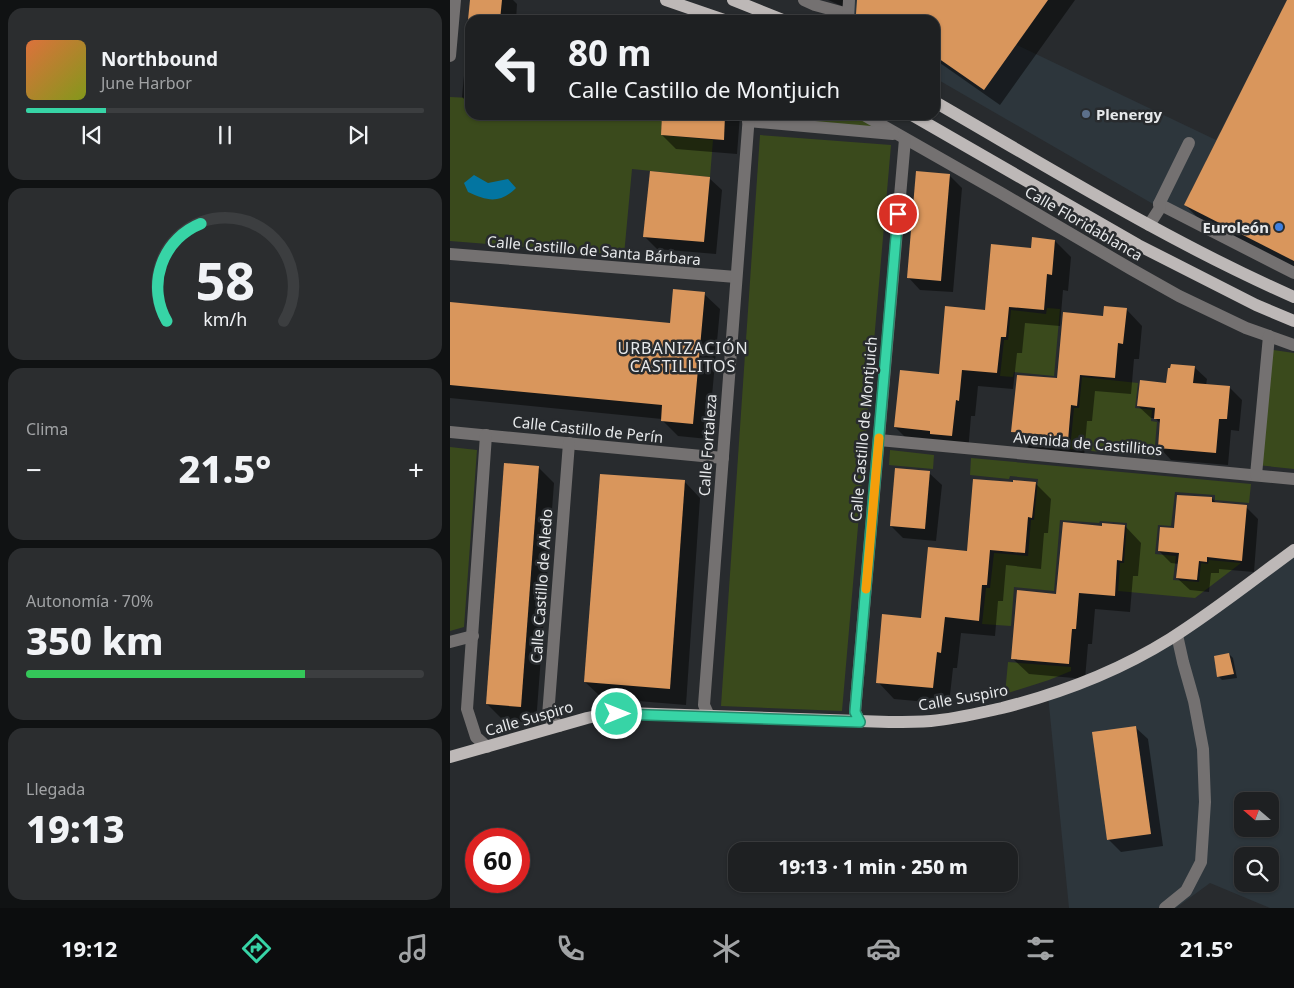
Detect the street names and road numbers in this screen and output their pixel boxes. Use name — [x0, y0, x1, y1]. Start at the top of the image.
street label: Calle Floridablanca — [1021, 181, 1147, 265]
street label: Calle Castillo de Santa Bárbara — [486, 231, 702, 269]
street label: Calle Castillo de Montjuich — [845, 336, 881, 522]
street label: Calle Fortaleza — [693, 393, 721, 497]
street label: Calle Castillo de Perín — [512, 411, 664, 447]
street label: Avenida de Castillitos — [1013, 427, 1163, 459]
street label: Calle Castillo de Aledo — [526, 508, 556, 664]
street label: Calle Suspiro — [917, 679, 1009, 715]
street label: Calle Suspiro — [483, 696, 575, 740]

